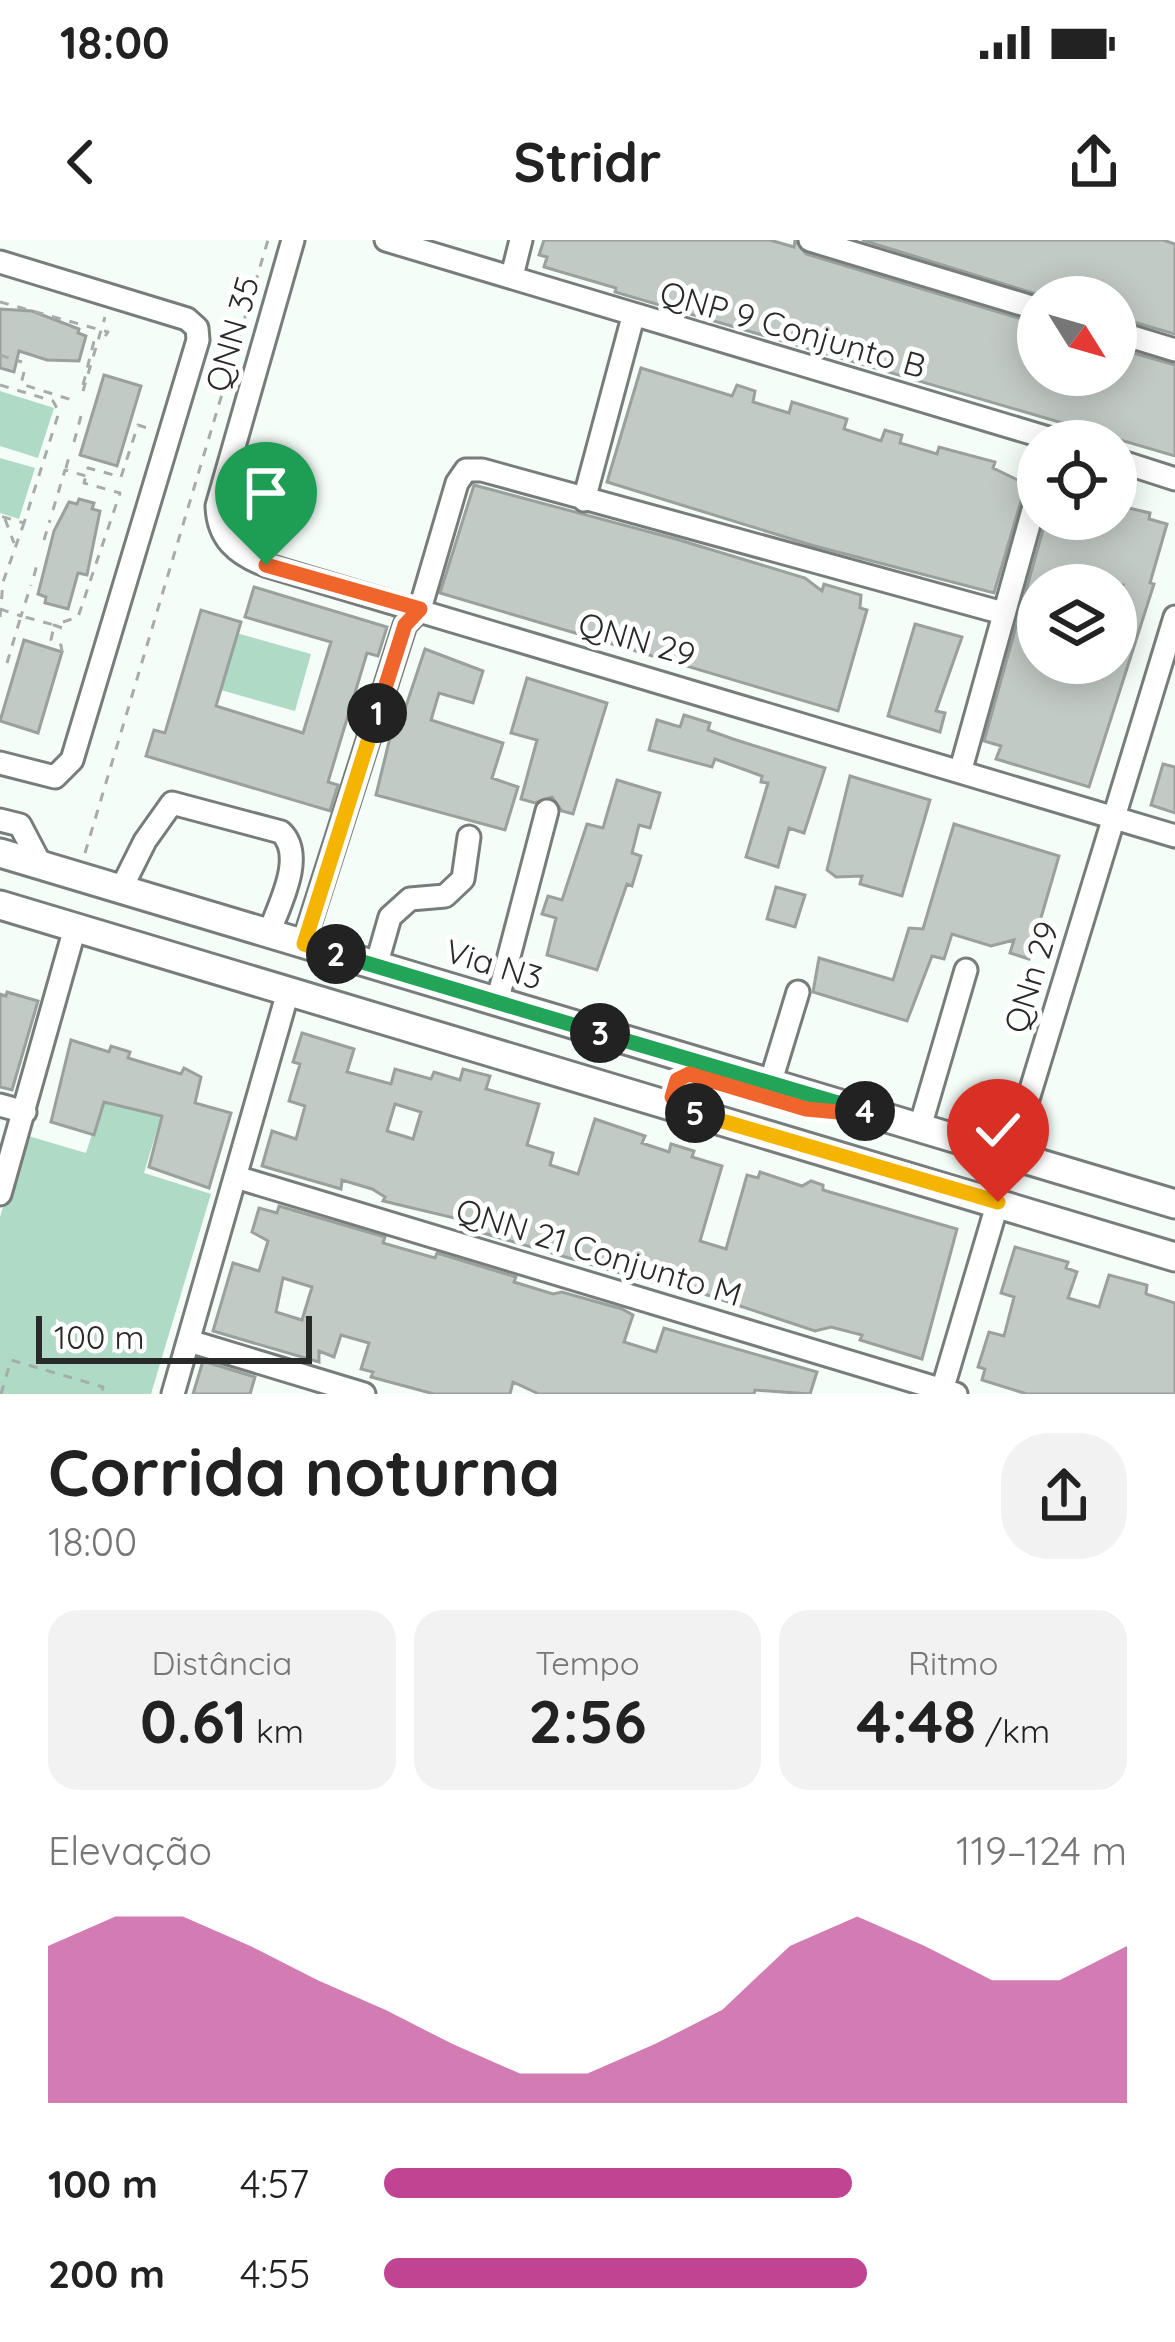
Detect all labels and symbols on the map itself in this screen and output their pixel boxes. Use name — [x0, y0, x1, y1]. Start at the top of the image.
street label: QNP 9 Conjunto B — [656, 271, 931, 386]
street label: QNN 35 — [196, 272, 267, 396]
north arrow — [1017, 276, 1137, 396]
pin — [215, 442, 317, 565]
street label: QNN 29 — [574, 602, 700, 675]
pin: 1 — [347, 683, 407, 743]
street label: QNn 29 — [994, 916, 1067, 1038]
pin: 2 — [306, 924, 366, 984]
street label: Via N3 — [441, 929, 548, 998]
pin: 3 — [570, 1003, 630, 1063]
pin — [947, 1079, 1049, 1202]
pin: 4 — [835, 1081, 895, 1141]
pin: 5 — [665, 1083, 725, 1143]
street label: QNN 21 Conjunto M — [451, 1189, 747, 1314]
scale bar — [36, 1310, 312, 1363]

